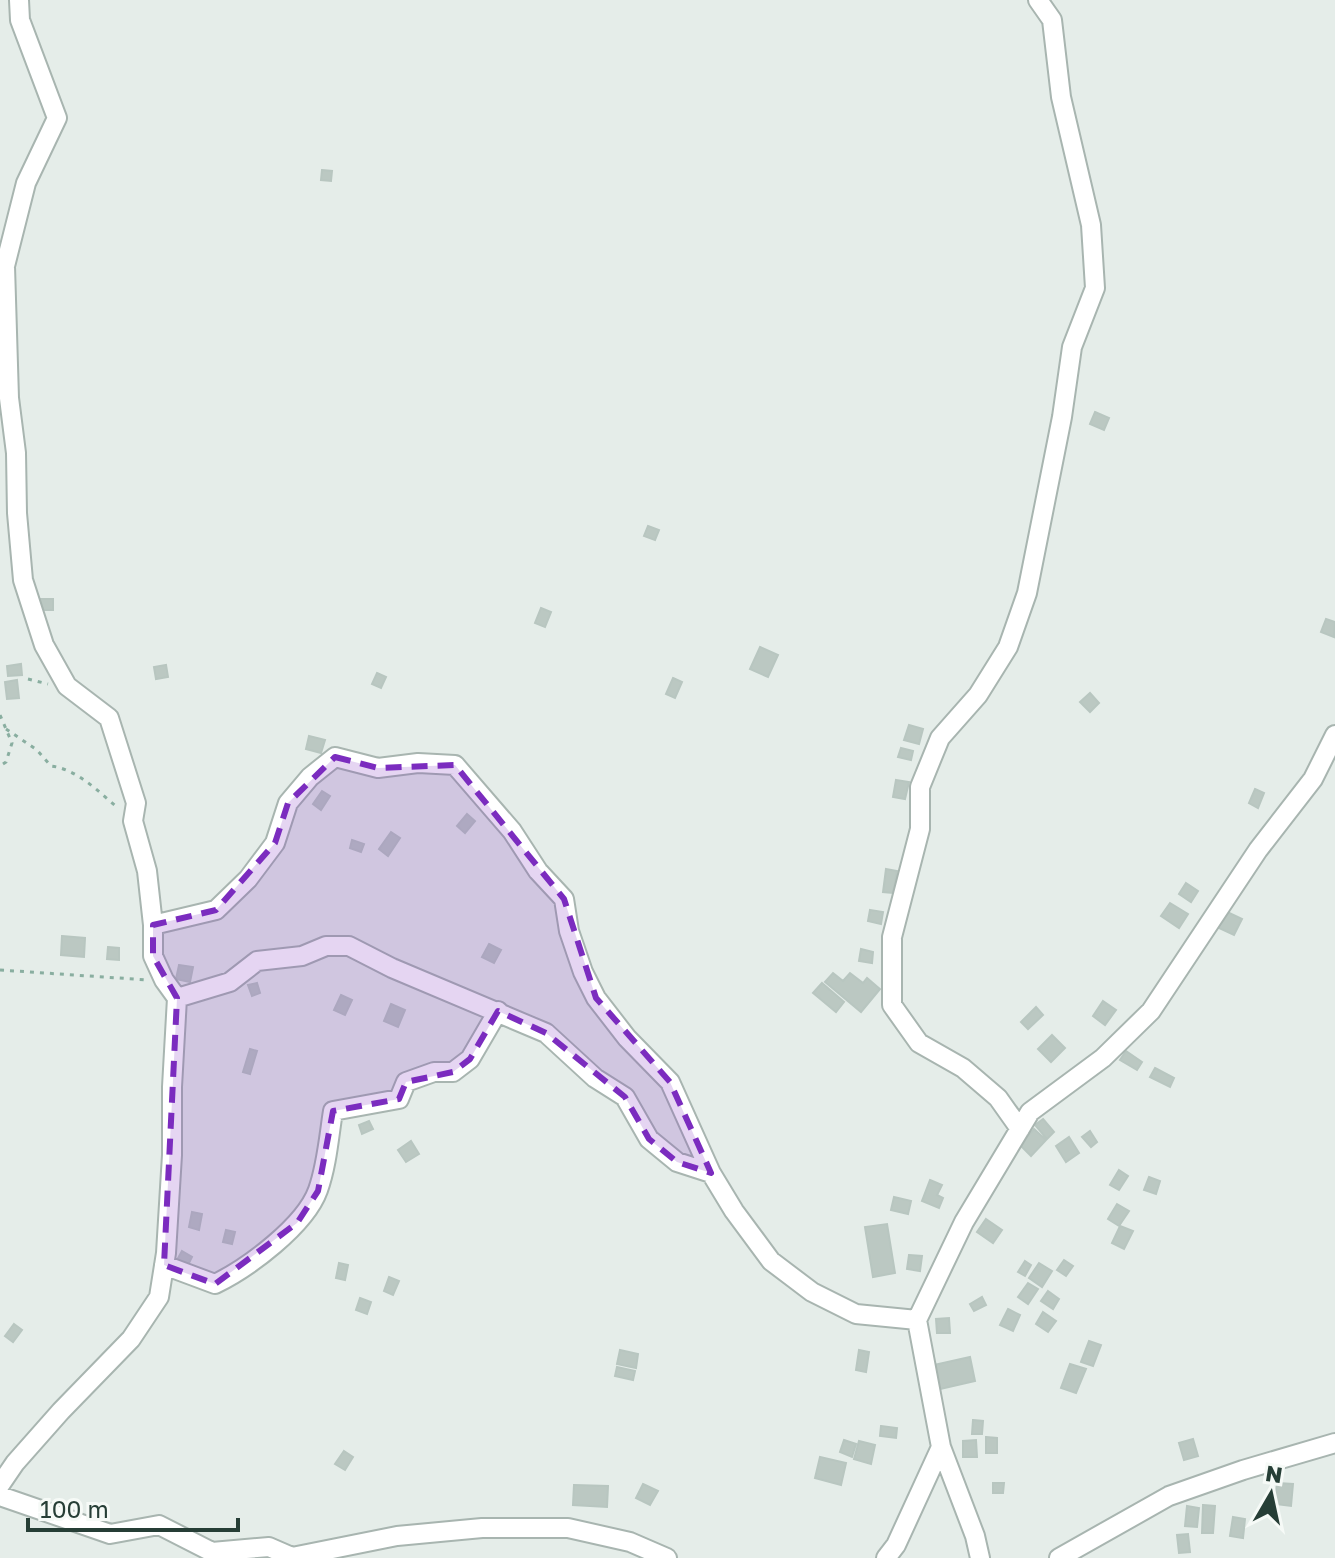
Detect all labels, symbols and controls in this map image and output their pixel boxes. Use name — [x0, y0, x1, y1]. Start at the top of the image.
north arrow — [1231, 1454, 1311, 1534]
text: N — [1264, 1459, 1285, 1488]
scale bar — [28, 1482, 238, 1532]
text: 100 m — [40, 1494, 109, 1523]

